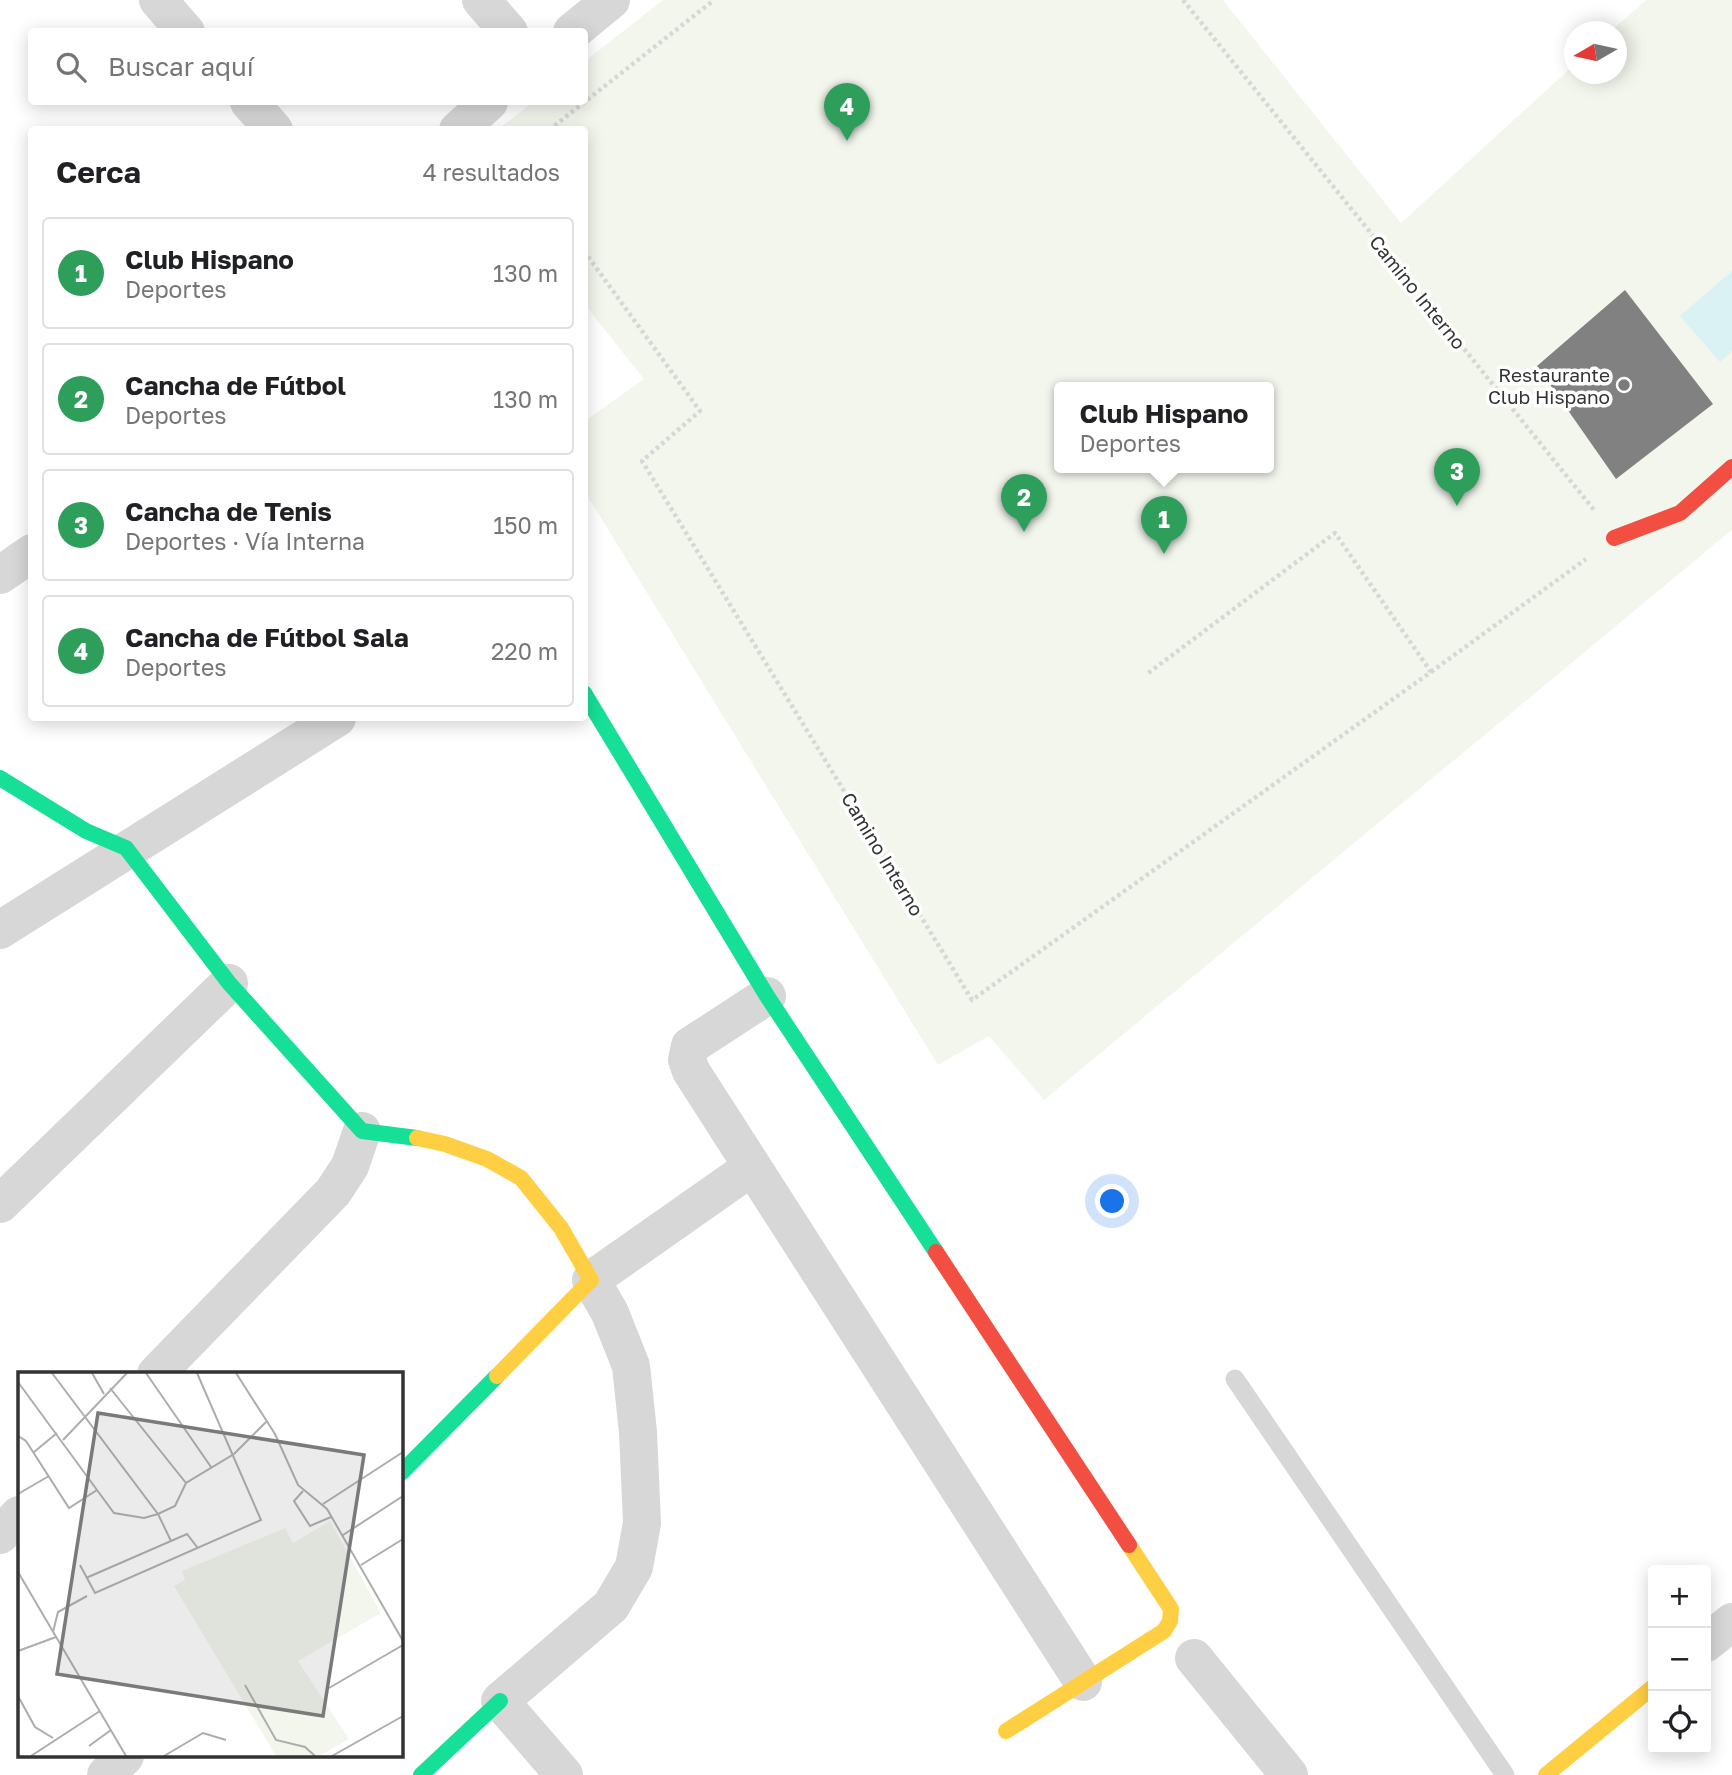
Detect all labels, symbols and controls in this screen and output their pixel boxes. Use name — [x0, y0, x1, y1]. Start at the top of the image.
north arrow — [1564, 21, 1627, 84]
search box — [28, 28, 588, 105]
icon: search — [52, 48, 90, 86]
text: Buscar aquí — [108, 51, 254, 82]
pin: 4 — [824, 83, 870, 141]
text: Cerca — [56, 154, 141, 190]
text: 4 resultados — [423, 158, 560, 186]
street label: Camino Interno — [1365, 230, 1471, 354]
text: Club Hispano — [125, 244, 294, 275]
text: 1 — [75, 259, 87, 287]
text: 130 m — [493, 259, 558, 287]
text: Deportes — [125, 275, 227, 303]
place label: Restaurante Club Hispano — [1488, 363, 1610, 408]
text: Cancha de Fútbol — [125, 370, 346, 401]
marker: Restaurante Club Hispano — [1616, 377, 1632, 393]
popup — [1054, 382, 1274, 473]
text: 2 — [74, 385, 88, 413]
text: 130 m — [493, 385, 558, 413]
text: Club Hispano — [1080, 398, 1248, 429]
text: Deportes — [125, 401, 227, 429]
text: Deportes — [1080, 429, 1181, 457]
pin: 3 — [1434, 448, 1480, 506]
pin: 2 — [1001, 474, 1047, 532]
text: Cancha de Tenis — [125, 496, 332, 527]
pin: 1 — [1141, 496, 1187, 554]
text: 3 — [74, 511, 88, 539]
text: 150 m — [493, 511, 558, 539]
text: Deportes · Vía Interna — [125, 527, 365, 555]
text: Cancha de Fútbol Sala — [125, 622, 409, 653]
text: 4 — [74, 637, 88, 665]
text: 220 m — [491, 637, 558, 665]
text: Deportes — [125, 653, 227, 681]
street label: Camino Interno — [837, 788, 929, 920]
your location — [1095, 1184, 1129, 1218]
inset map — [18, 1372, 402, 1758]
map controls — [1648, 1565, 1711, 1754]
button: + — [1648, 1565, 1711, 1628]
button: − — [1648, 1628, 1711, 1691]
button: locate — [1648, 1691, 1711, 1754]

